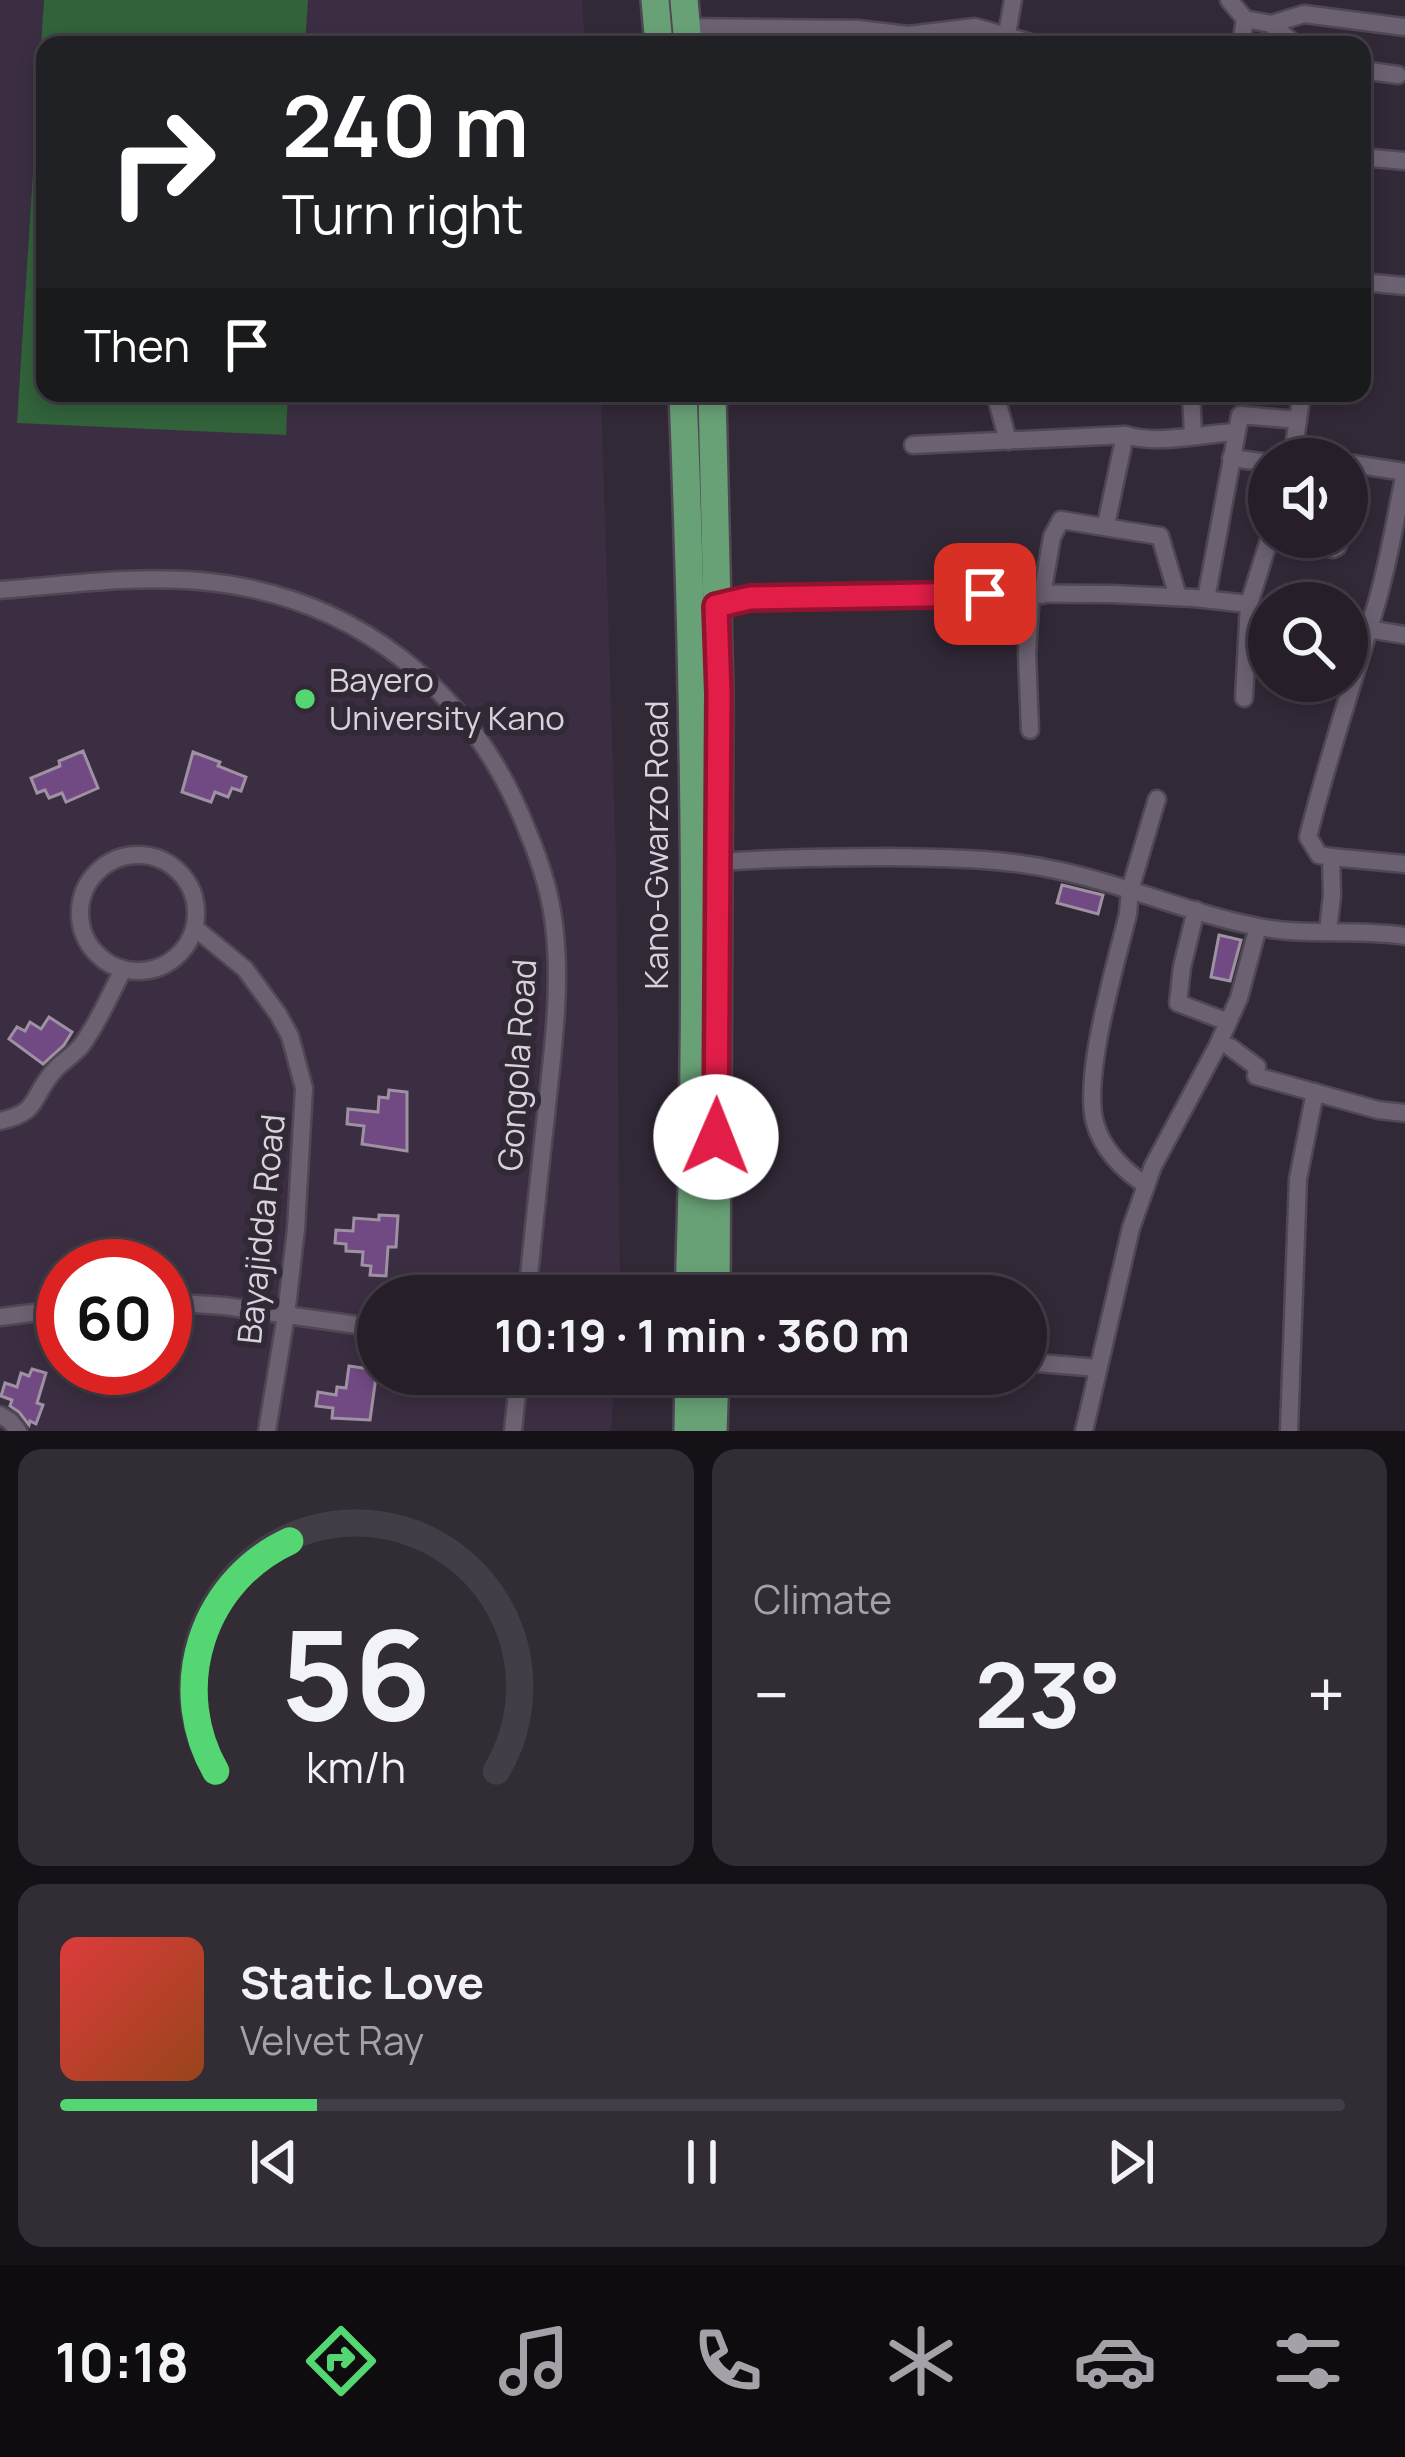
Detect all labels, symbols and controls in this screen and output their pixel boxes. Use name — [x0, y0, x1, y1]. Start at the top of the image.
text: 240 m — [282, 67, 529, 182]
icon: right — [84, 84, 240, 240]
text: Turn right — [282, 176, 524, 250]
icon: arrive — [214, 312, 280, 378]
text: Then — [84, 314, 190, 376]
map controls — [1248, 438, 1368, 702]
button: sound — [1248, 438, 1368, 558]
pin — [934, 543, 1036, 645]
icon: arrive — [952, 561, 1018, 627]
button: search — [1248, 582, 1368, 702]
place label: Bayero University Kano — [329, 657, 565, 740]
marker: Bayero University Kano — [292, 686, 318, 712]
street label: Kano-Gwarzo Road — [633, 700, 678, 990]
street label: Gongola Road — [487, 958, 546, 1172]
position arrow — [653, 1074, 779, 1200]
street label: Bayajidda Road — [226, 1112, 295, 1346]
speed limit sign: 60 — [36, 1239, 192, 1395]
text: 10:19 · 1 min · 360 m — [494, 1304, 910, 1366]
text: Climate — [754, 1572, 892, 1626]
text: 56 — [280, 1587, 431, 1757]
text: 23° — [975, 1632, 1121, 1755]
text: − — [754, 1649, 789, 1739]
text: + — [1307, 1649, 1345, 1739]
text: km/h — [306, 1736, 406, 1795]
text: Static Love — [240, 1951, 484, 2013]
text: Velvet Ray — [240, 2013, 424, 2067]
icon: previous — [241, 2129, 307, 2195]
icon: pause — [669, 2129, 735, 2195]
icon: next — [1098, 2129, 1164, 2195]
icon: directions — [299, 2319, 383, 2403]
icon: music — [492, 2319, 576, 2403]
icon: phone — [686, 2319, 770, 2403]
icon: climate — [879, 2319, 963, 2403]
icon: car — [1073, 2319, 1157, 2403]
icon: filters — [1266, 2319, 1350, 2403]
text: 10:18 — [55, 2324, 189, 2398]

